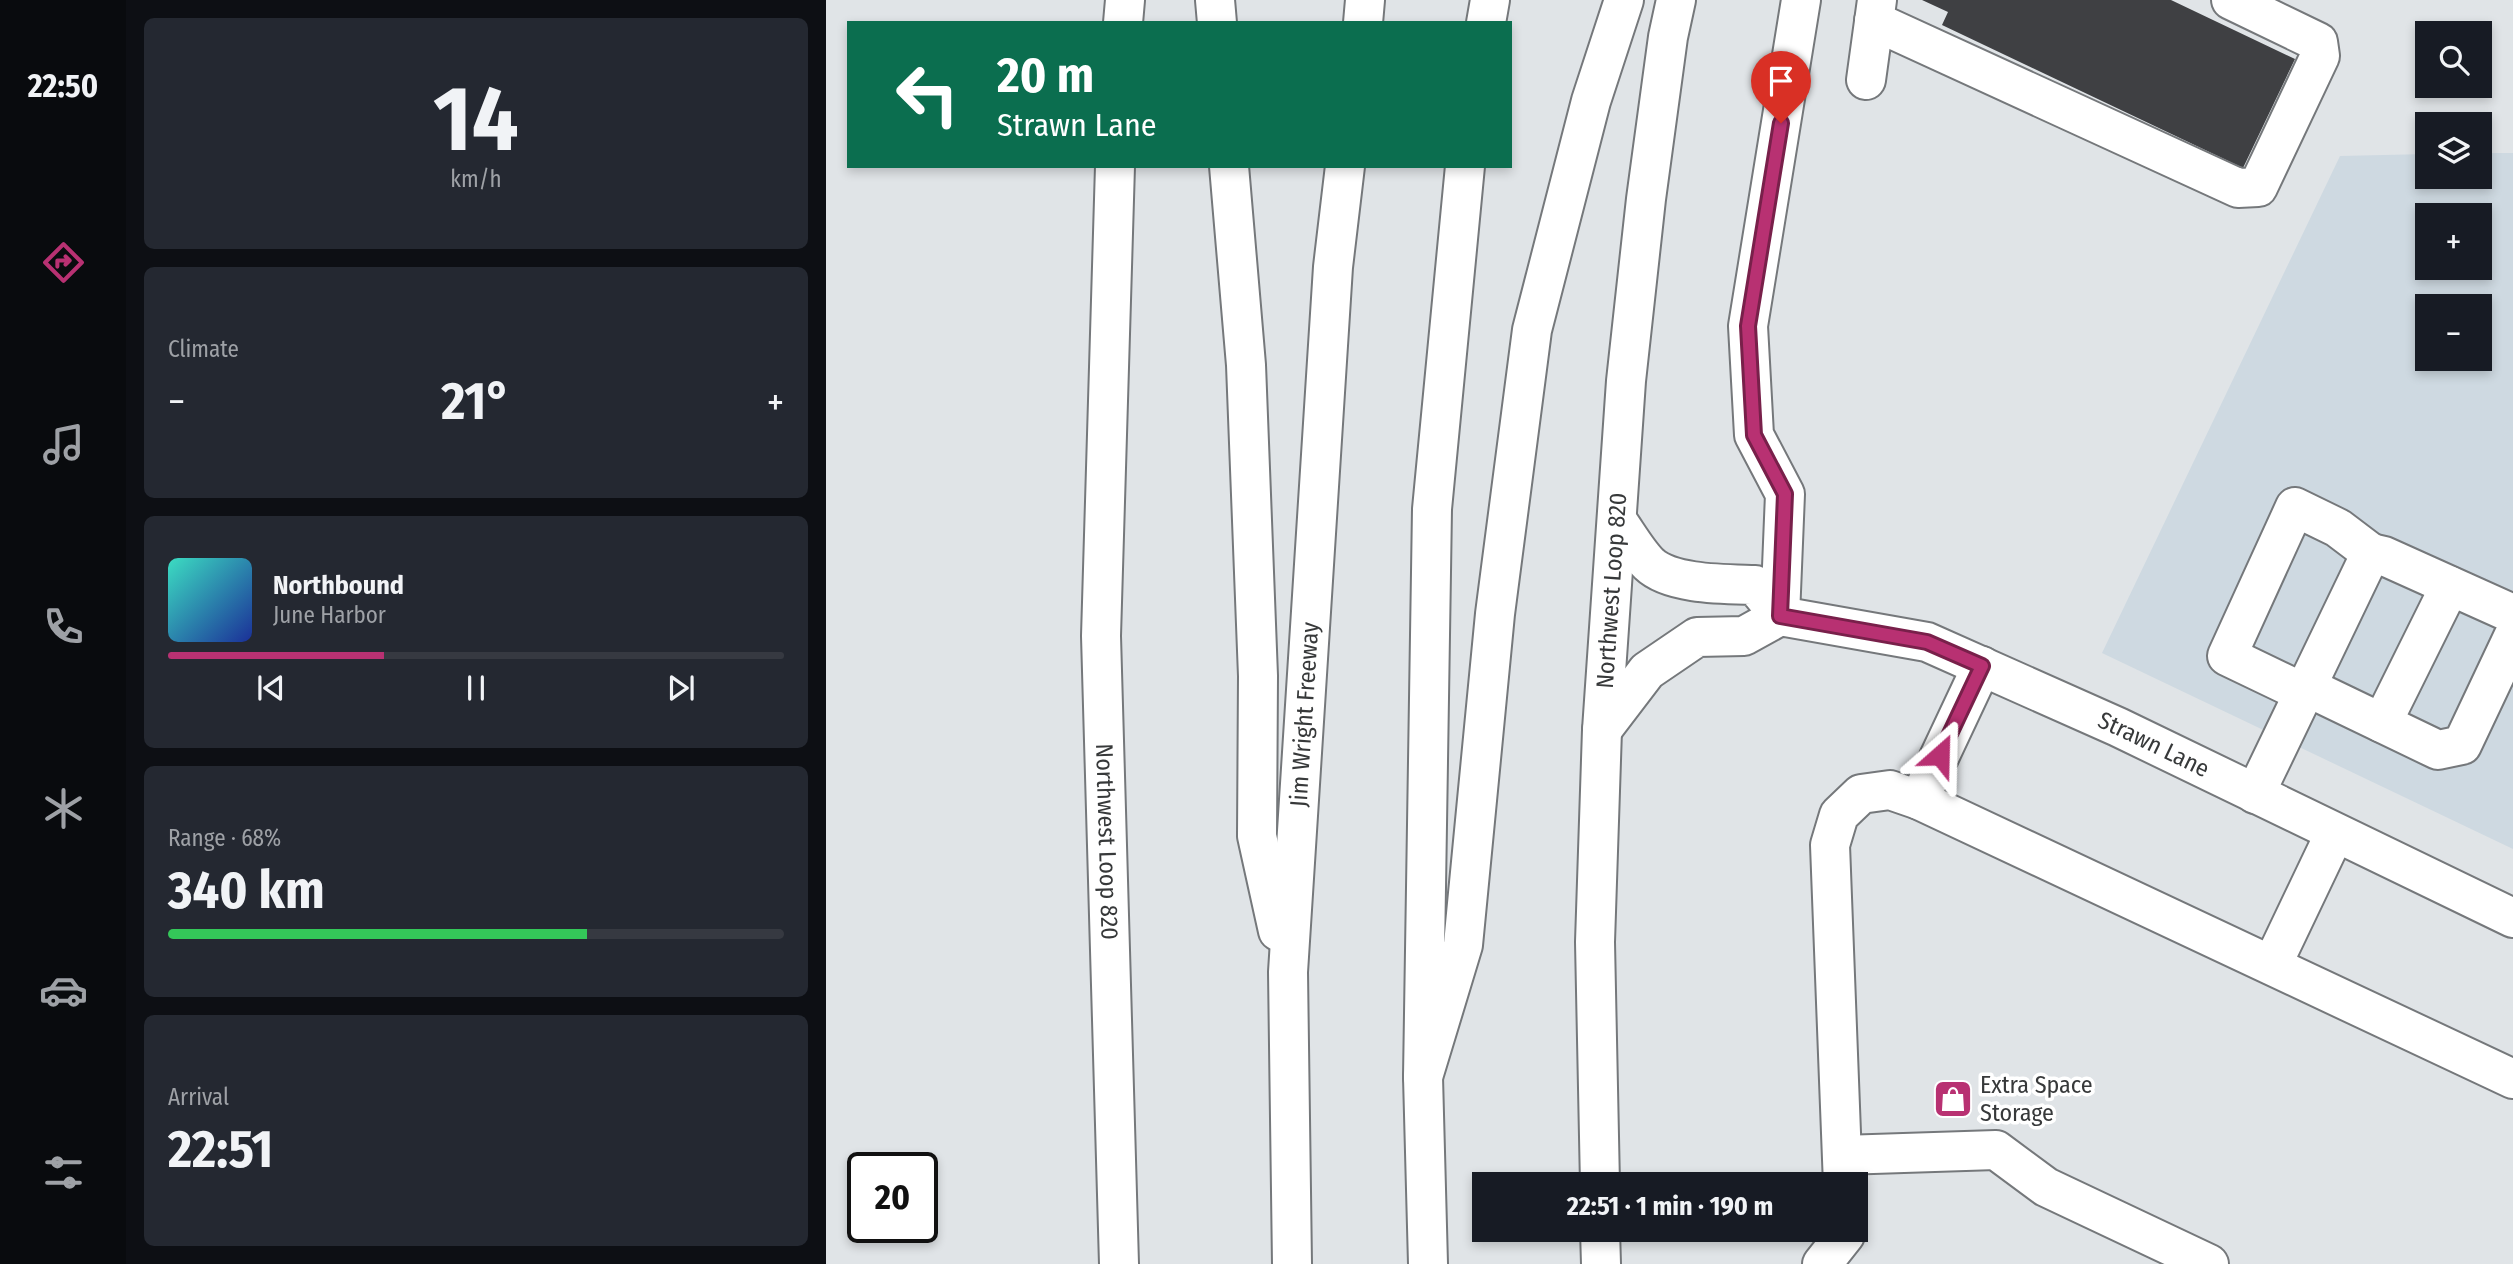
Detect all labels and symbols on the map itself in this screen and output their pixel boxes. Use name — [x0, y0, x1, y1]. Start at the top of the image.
pin — [1751, 51, 1811, 123]
street label: Northwest Loop 820 — [1591, 492, 1632, 689]
street label: Jim Wright Freeway — [1285, 621, 1324, 808]
street label: Strawn Lane — [2094, 706, 2214, 783]
position arrow — [1903, 718, 1977, 792]
street label: Northwest Loop 820 — [1090, 743, 1124, 940]
place label: Extra Space Storage — [1980, 1071, 2093, 1127]
shop icon: Extra Space Storage — [1932, 1078, 1974, 1120]
speed limit sign: 20 — [847, 1152, 938, 1243]

